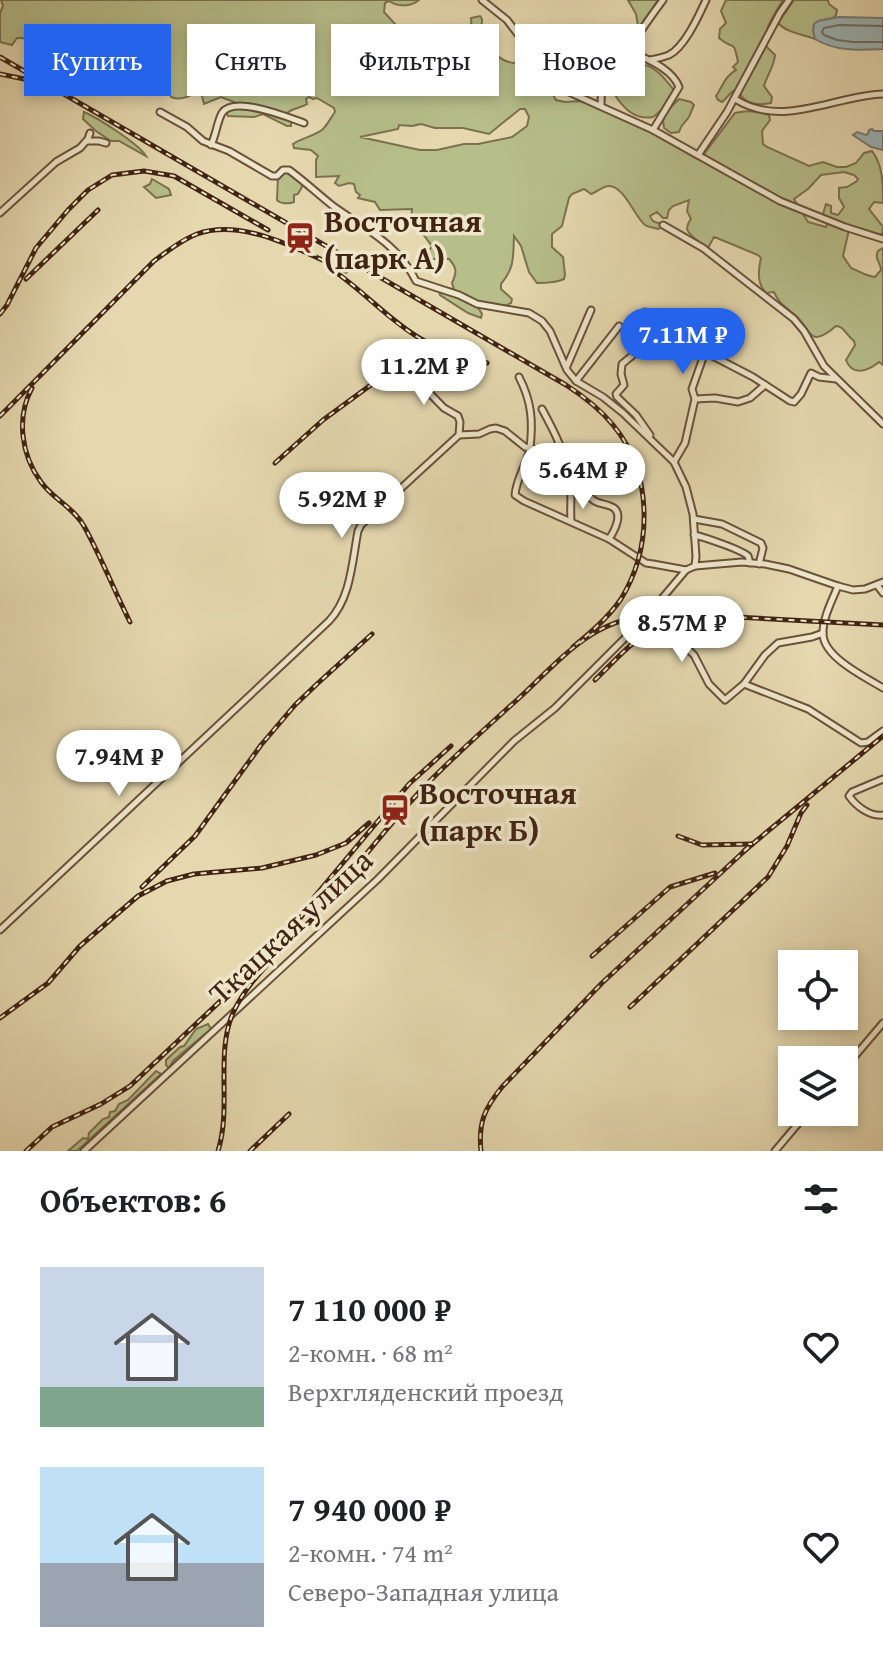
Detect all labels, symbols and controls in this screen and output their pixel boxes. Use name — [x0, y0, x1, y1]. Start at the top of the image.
chip: Купить — [24, 24, 171, 96]
chip: Снять — [187, 24, 315, 96]
chip: Фильтры — [331, 24, 499, 96]
chip: Новое — [515, 24, 645, 96]
place label: Восточная (парк А) — [324, 197, 482, 281]
station icon: Восточная (парк А) — [283, 221, 317, 255]
pin: 7.11M ₽ — [609, 308, 757, 376]
text: 7.11M ₽ — [638, 314, 728, 353]
pin: 11.2M ₽ — [350, 339, 498, 407]
text: 11.2M ₽ — [379, 345, 469, 384]
pin: 5.64M ₽ — [509, 443, 657, 511]
text: 5.64M ₽ — [538, 449, 628, 488]
pin: 5.92M ₽ — [268, 472, 416, 540]
text: 5.92M ₽ — [297, 478, 387, 517]
pin: 8.57M ₽ — [608, 596, 756, 664]
text: 8.57M ₽ — [637, 602, 727, 641]
pin: 7.94M ₽ — [45, 730, 193, 798]
text: 7.94M ₽ — [74, 736, 164, 775]
place label: Восточная (парк Б) — [419, 769, 577, 853]
station icon: Восточная (парк Б) — [378, 793, 412, 827]
street label: Ткацкая улица — [197, 837, 383, 1015]
map controls — [778, 950, 858, 1126]
button: locate — [778, 950, 858, 1030]
button: layers — [778, 1046, 858, 1126]
text: Объектов: 6 — [40, 1175, 226, 1224]
icon: filters — [799, 1177, 843, 1221]
text: 7 110 000 ₽ — [288, 1284, 451, 1333]
icon: home — [104, 1299, 200, 1395]
icon: heart — [799, 1325, 843, 1369]
text: 2-комн. · 68 m² — [288, 1333, 453, 1372]
text: Верхгляденский проезд — [288, 1372, 563, 1411]
text: 7 940 000 ₽ — [288, 1484, 451, 1533]
icon: home — [104, 1499, 200, 1595]
icon: heart — [799, 1525, 843, 1569]
text: 2-комн. · 74 m² — [288, 1533, 453, 1572]
text: Северо-Западная улица — [288, 1572, 559, 1611]

